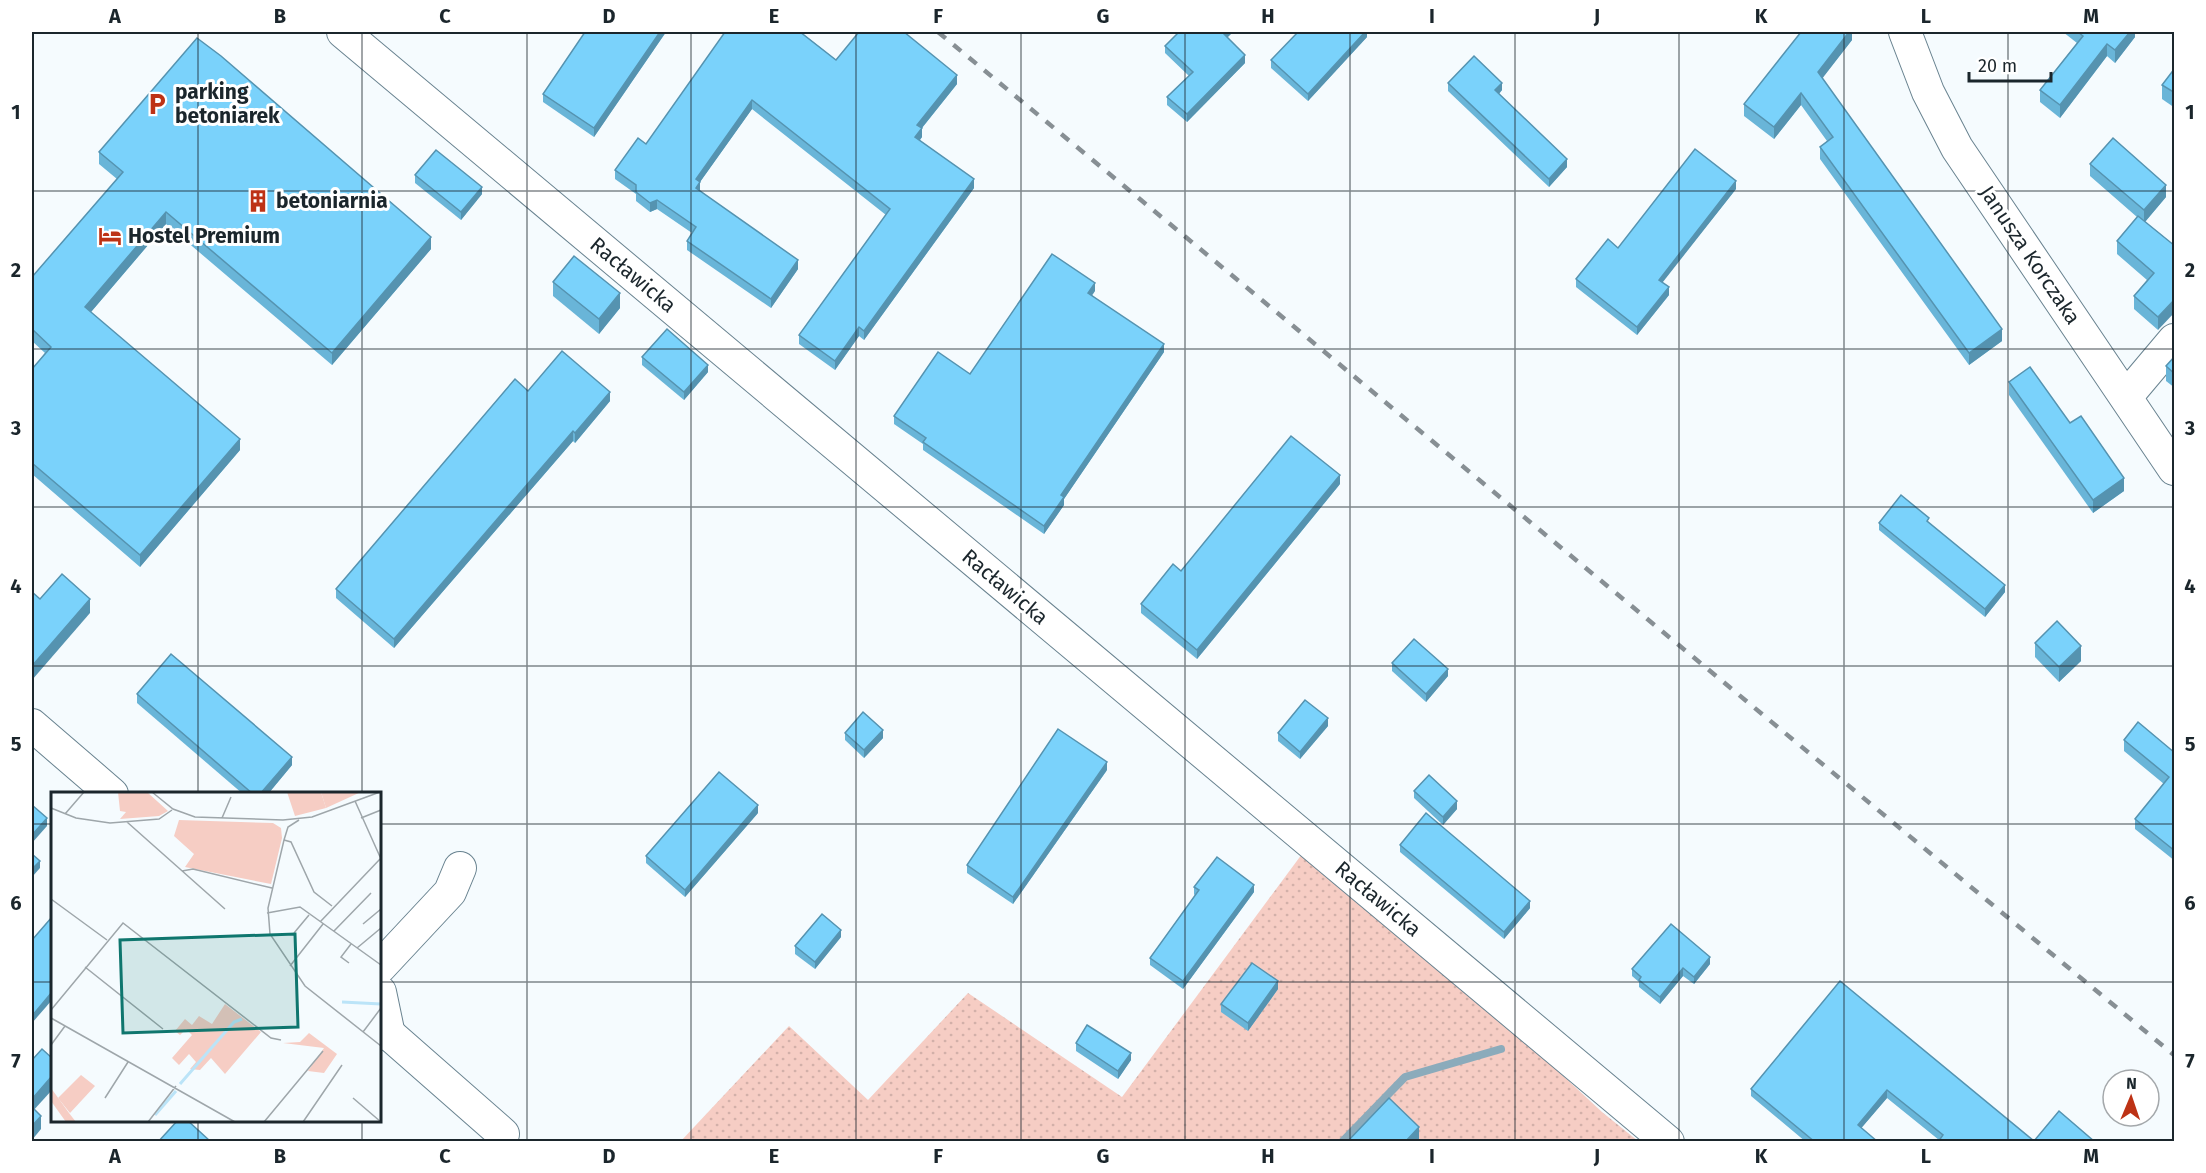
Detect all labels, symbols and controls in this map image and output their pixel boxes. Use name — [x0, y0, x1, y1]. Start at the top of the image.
text: A — [108, 4, 122, 28]
text: B — [274, 4, 286, 28]
text: C — [439, 4, 451, 28]
text: D — [602, 4, 616, 28]
text: E — [769, 4, 779, 28]
text: F — [933, 4, 943, 28]
text: G — [1097, 4, 1109, 28]
text: H — [1261, 4, 1275, 28]
text: I — [1429, 4, 1435, 28]
text: J — [1593, 4, 1600, 28]
text: K — [1755, 4, 1768, 28]
text: L — [1921, 4, 1931, 28]
text: M — [2083, 4, 2099, 28]
scale bar — [1969, 45, 2052, 83]
text: 20 m — [1978, 55, 2017, 77]
place label: parking betoniarek — [175, 79, 280, 129]
parking icon: parking betoniarek — [144, 91, 170, 117]
text: 1 — [11, 100, 21, 124]
text: 1 — [2185, 100, 2195, 124]
street label: Janusza Korczaka — [1974, 181, 2086, 329]
building icon: betoniarnia — [245, 188, 271, 214]
place label: betoniarnia — [276, 188, 388, 214]
hotel icon: Hostel Premium — [97, 223, 123, 249]
place label: Hostel Premium — [128, 223, 280, 249]
street label: Racławicka — [585, 232, 681, 318]
text: 2 — [11, 258, 21, 282]
text: 2 — [2185, 258, 2195, 282]
text: 3 — [10, 416, 21, 440]
text: 3 — [2184, 416, 2195, 440]
street label: Racławicka — [957, 544, 1053, 630]
text: 4 — [10, 574, 22, 598]
text: 4 — [2184, 574, 2196, 598]
text: 5 — [11, 732, 22, 756]
text: 5 — [2185, 732, 2196, 756]
inset map — [51, 792, 381, 1122]
street label: Racławicka — [1330, 856, 1426, 942]
text: 6 — [10, 891, 22, 915]
text: 6 — [2184, 891, 2196, 915]
text: 7 — [11, 1049, 21, 1073]
text: 7 — [2185, 1049, 2195, 1073]
north arrow — [2101, 1068, 2161, 1128]
text: N — [2126, 1074, 2137, 1093]
text: A — [108, 1144, 122, 1168]
text: B — [274, 1144, 286, 1168]
text: C — [439, 1144, 451, 1168]
text: D — [602, 1144, 616, 1168]
text: E — [769, 1144, 779, 1168]
text: F — [933, 1144, 943, 1168]
text: G — [1097, 1144, 1109, 1168]
text: H — [1261, 1144, 1275, 1168]
text: I — [1429, 1144, 1435, 1168]
text: J — [1593, 1144, 1600, 1168]
text: K — [1755, 1144, 1768, 1168]
text: L — [1921, 1144, 1931, 1168]
text: M — [2083, 1144, 2099, 1168]

